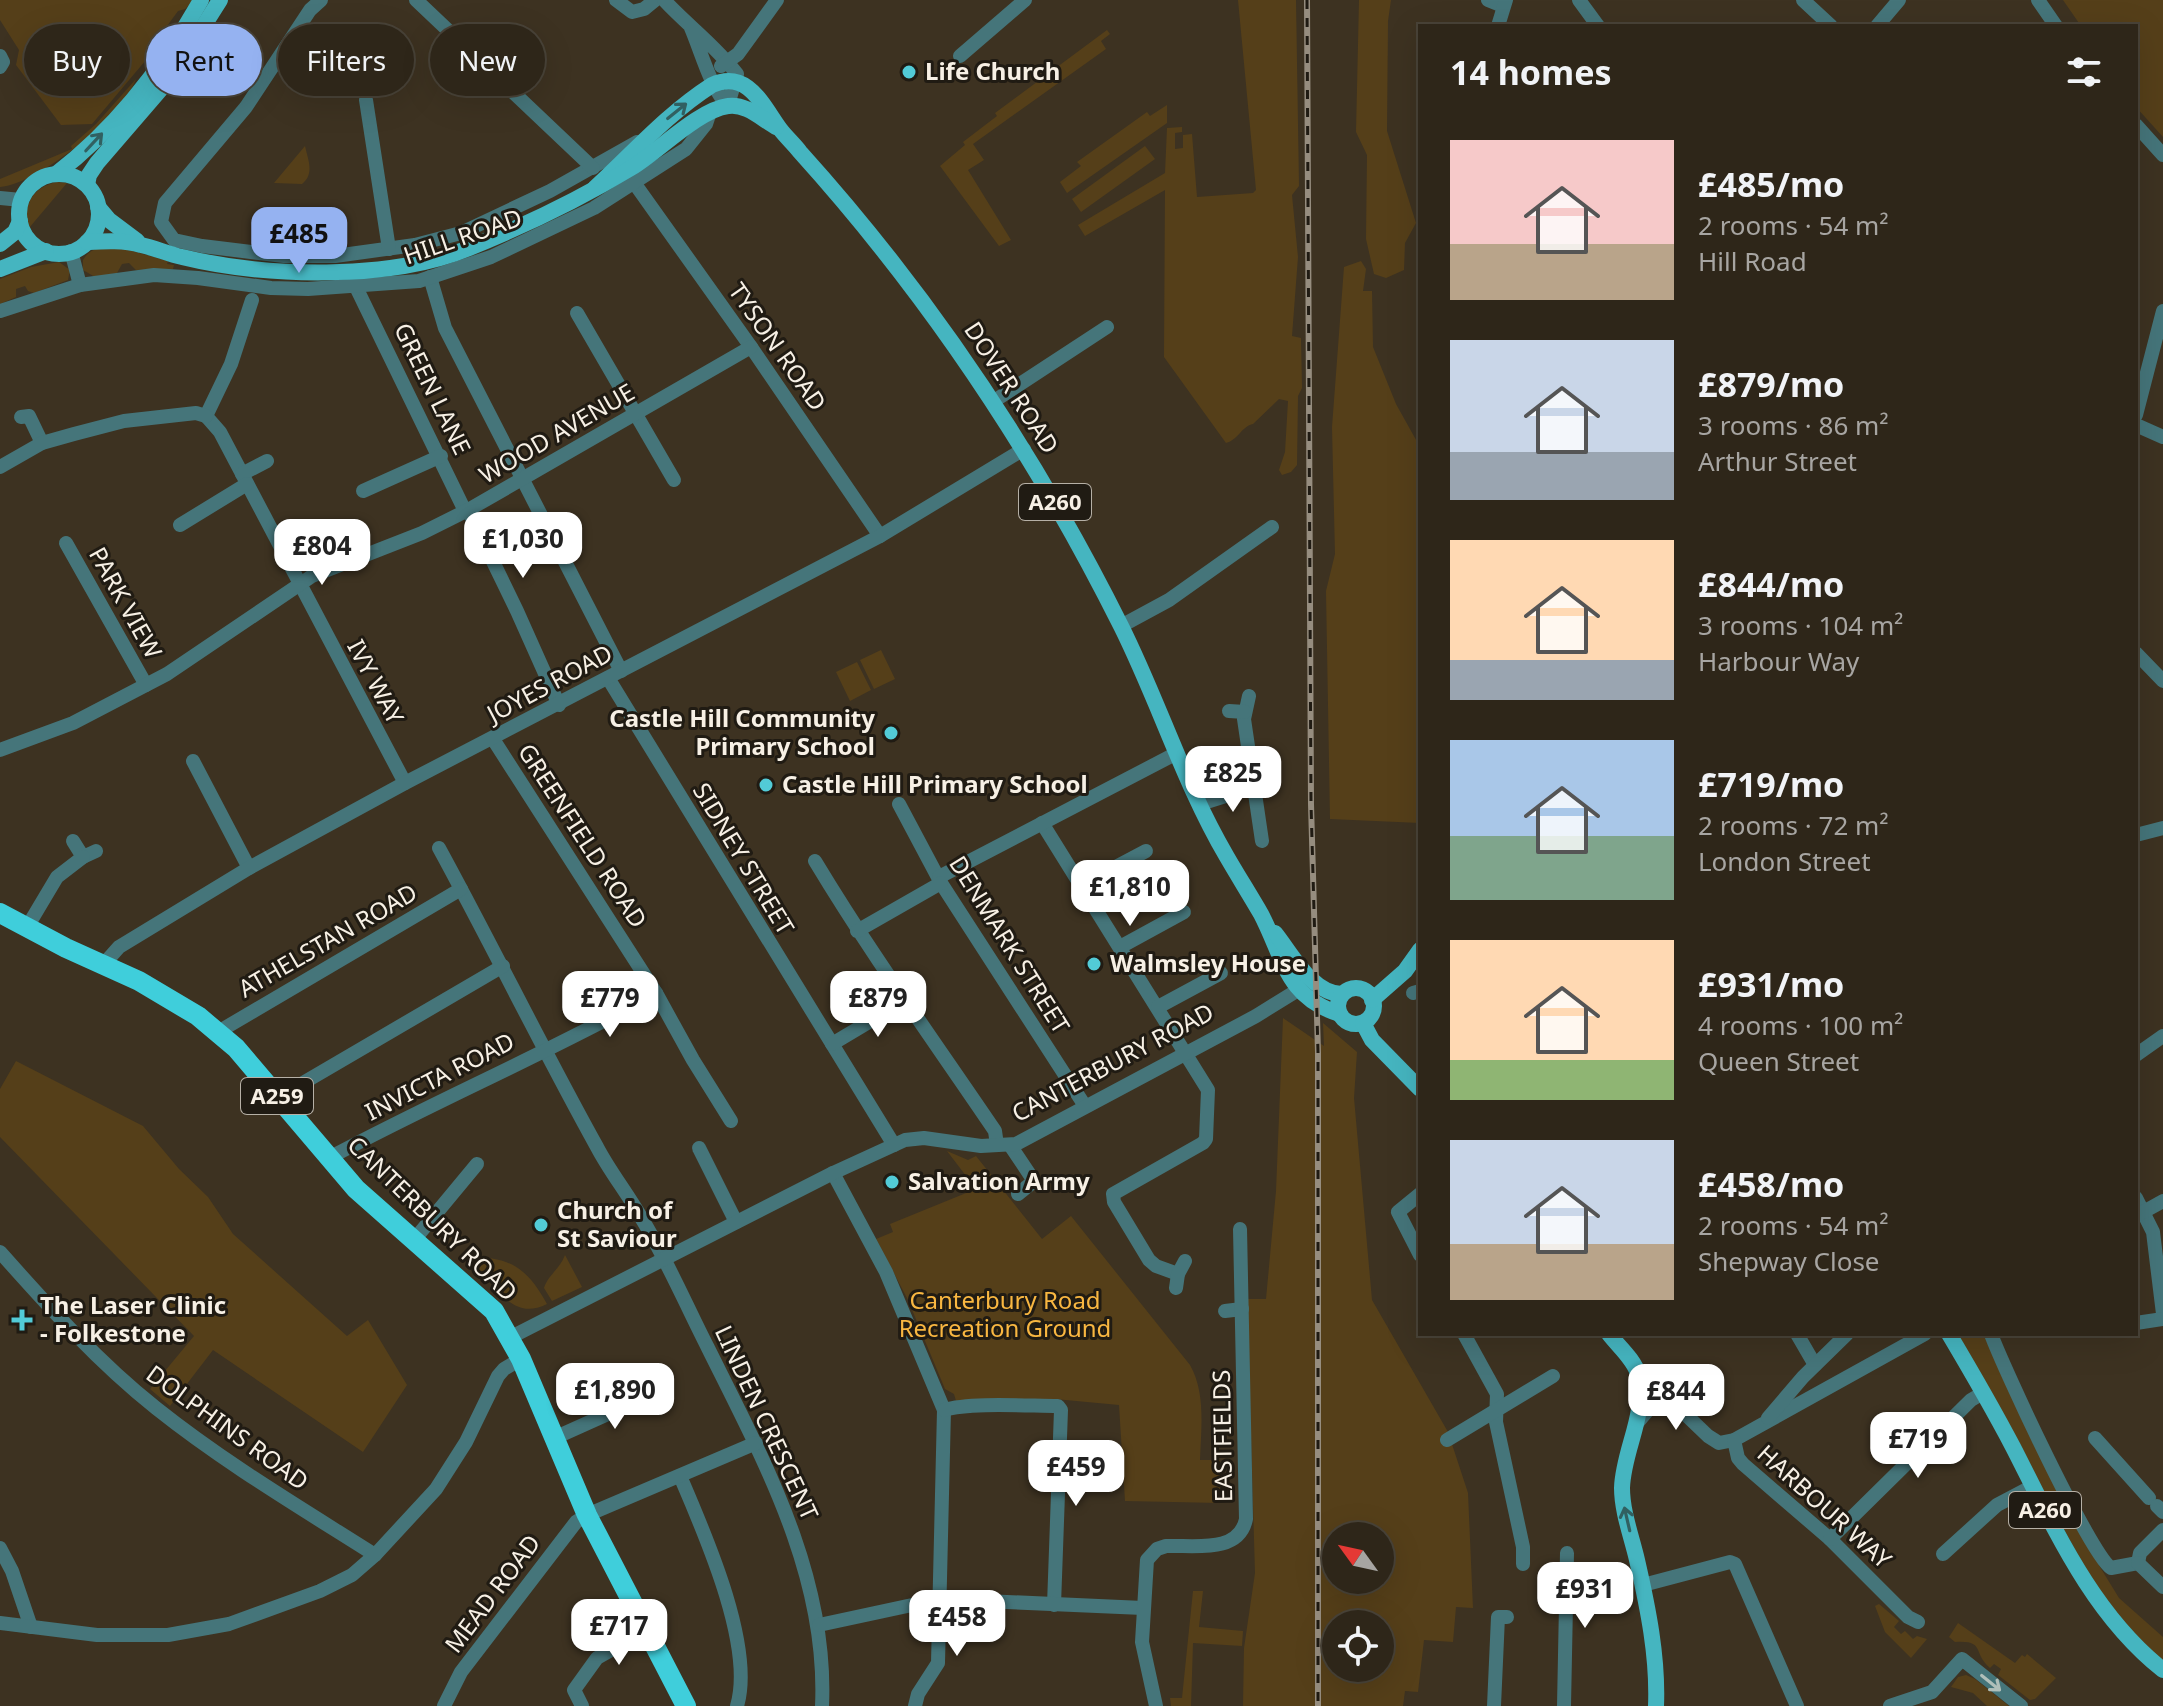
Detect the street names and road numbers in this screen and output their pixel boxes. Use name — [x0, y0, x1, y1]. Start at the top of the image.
street label: HILL ROAD — [399, 200, 526, 271]
street label: TYSON ROAD — [722, 275, 835, 417]
street label: DOVER ROAD — [957, 315, 1067, 459]
street label: GREEN LANE — [387, 317, 480, 460]
street label: WOOD AVENUE — [472, 375, 640, 491]
road number: A260 — [1019, 484, 1091, 520]
street label: PARK VIEW — [82, 541, 171, 665]
street label: IVY WAY — [340, 633, 412, 730]
street label: JOYES ROAD — [479, 636, 618, 730]
street label: GREENFIELD ROAD — [511, 737, 655, 934]
street label: SIDNEY STREET — [686, 776, 803, 941]
street label: DENMARK STREET — [942, 849, 1079, 1040]
street label: ATHELSTAN ROAD — [232, 875, 423, 1004]
street label: CANTERBURY ROAD — [1006, 994, 1219, 1129]
street label: INVICTA ROAD — [359, 1024, 520, 1127]
road number: A259 — [241, 1078, 313, 1114]
street label: CANTERBURY ROAD — [341, 1128, 525, 1308]
street label: LINDEN CRESCENT — [708, 1320, 827, 1526]
street label: DOLPHINS ROAD — [140, 1357, 316, 1497]
street label: EASTFIELDS — [1204, 1370, 1239, 1503]
street label: HARBOUR WAY — [1751, 1437, 1899, 1575]
road number: A260 — [2009, 1492, 2081, 1528]
street label: MEAD ROAD — [436, 1527, 547, 1659]

